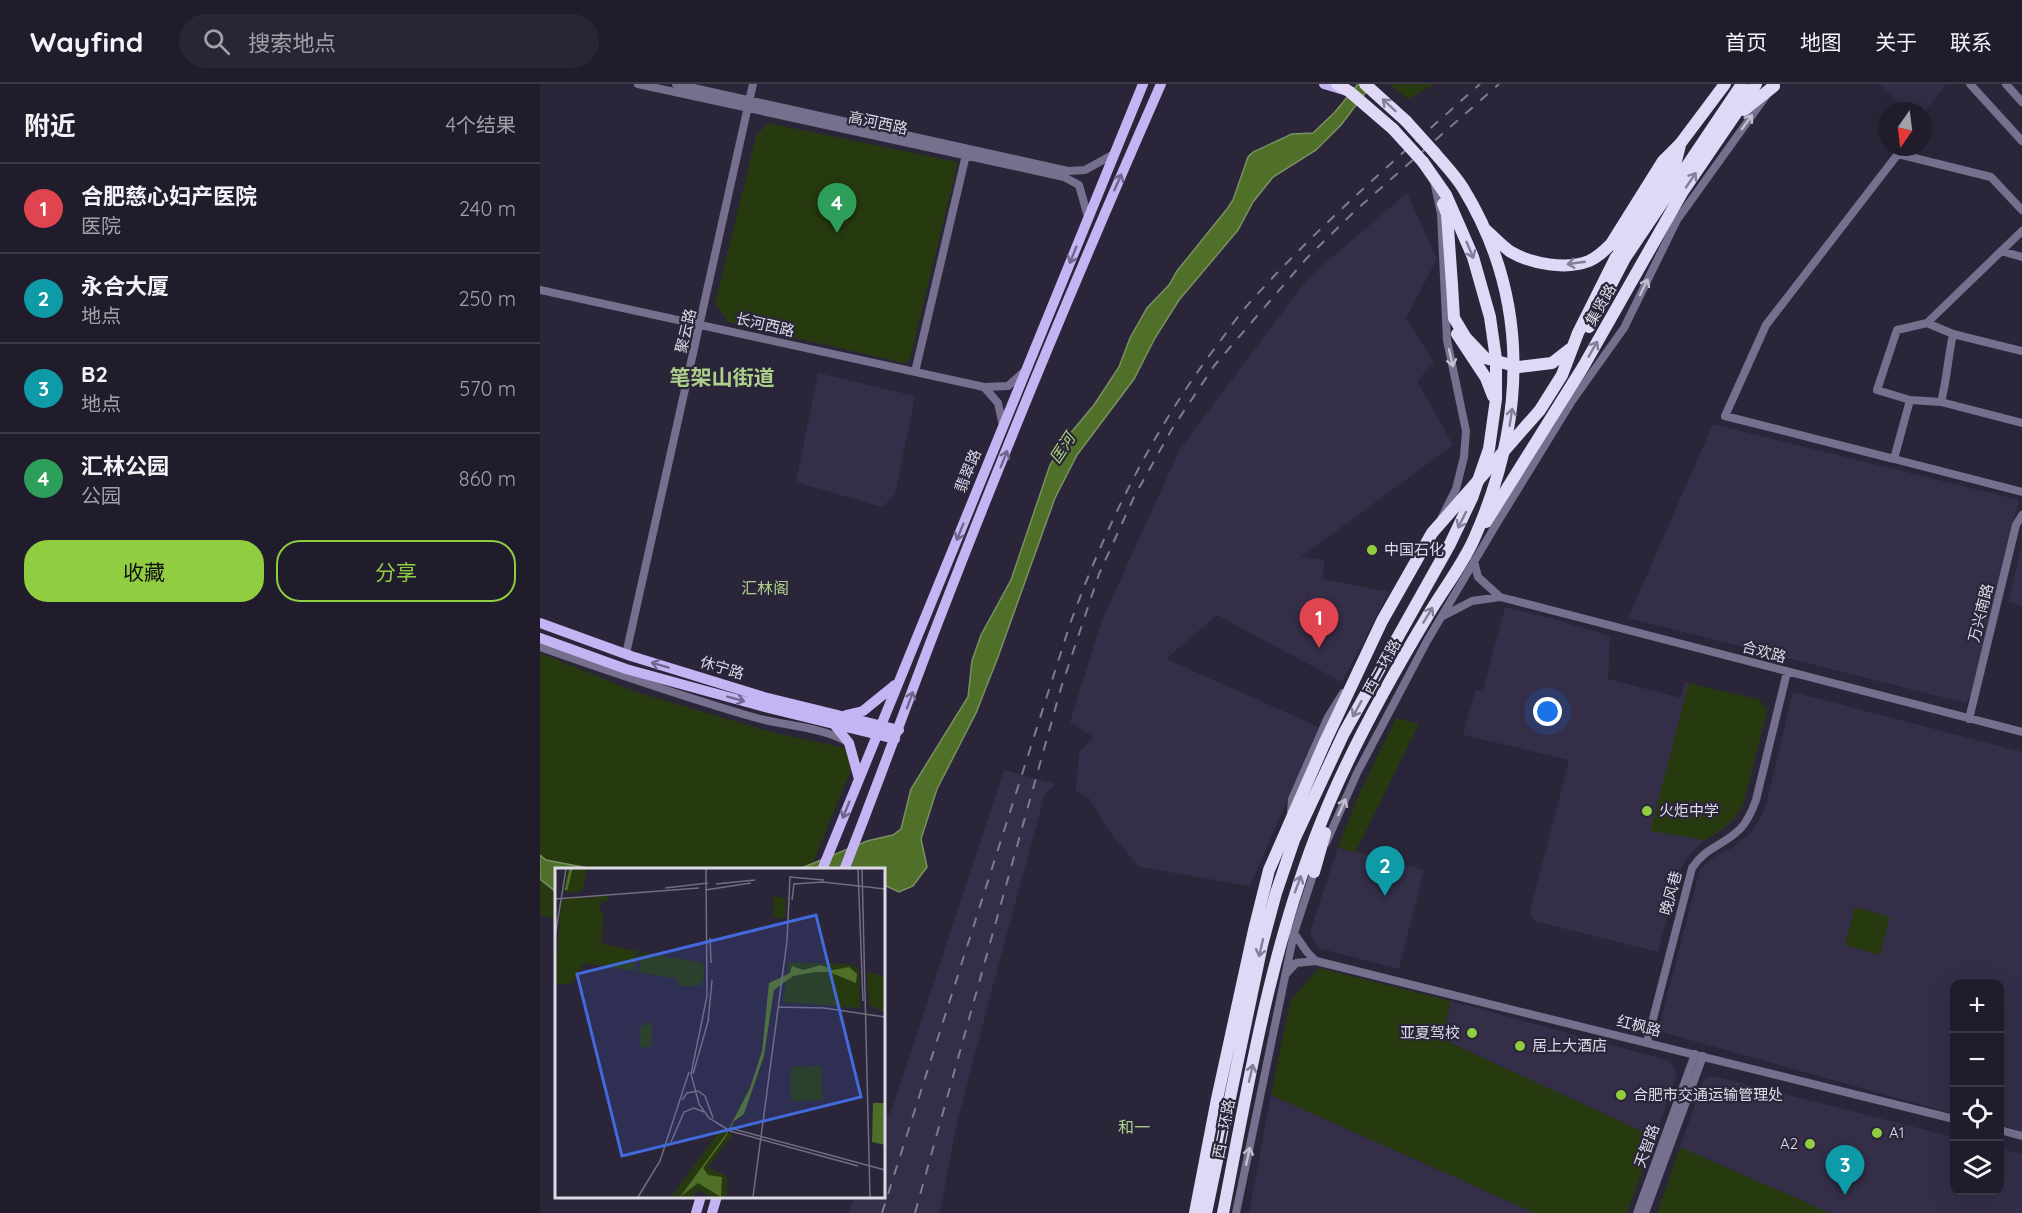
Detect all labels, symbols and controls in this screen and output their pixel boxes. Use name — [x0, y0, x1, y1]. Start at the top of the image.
search box — [179, 14, 599, 68]
text: Wayfind — [30, 24, 143, 59]
icon: search — [200, 25, 233, 58]
text: 搜索地点 — [248, 29, 336, 57]
text: 首页 — [1725, 29, 1767, 55]
text: 地图 — [1800, 29, 1842, 55]
text: 关于 — [1875, 29, 1917, 55]
text: 联系 — [1950, 29, 1992, 55]
one-way arrow — [1382, 98, 1397, 112]
north arrow — [1878, 102, 1932, 156]
street label: 高河西路 — [847, 107, 909, 138]
text: 附近 — [24, 109, 76, 142]
text: 4个结果 — [445, 112, 516, 137]
one-way arrow — [1741, 114, 1754, 130]
one-way arrow — [1685, 172, 1697, 188]
one-way arrow — [1113, 173, 1124, 192]
text: 合肥慈心妇产医院 — [81, 182, 257, 210]
pin: 4 — [818, 184, 856, 233]
text: 1 — [40, 196, 47, 221]
text: 240 m — [459, 196, 516, 221]
text: 医院 — [81, 213, 121, 238]
one-way arrow — [1465, 240, 1476, 259]
one-way arrow — [1067, 245, 1078, 263]
one-way arrow — [1566, 258, 1586, 269]
text: 永合大厦 — [81, 272, 169, 300]
one-way arrow — [1639, 278, 1651, 296]
street label: 集贤路 — [1581, 281, 1620, 329]
text: 2 — [38, 286, 49, 311]
text: 250 m — [458, 286, 516, 311]
text: 地点 — [81, 303, 121, 328]
street label: 聚云路 — [671, 307, 700, 355]
street label: 长河西路 — [734, 309, 796, 341]
one-way arrow — [1588, 341, 1600, 358]
one-way arrow — [1445, 348, 1457, 367]
text: B2 — [81, 360, 108, 388]
district label: 笔架山街道 — [670, 364, 775, 390]
text: 3 — [38, 376, 49, 401]
text: 570 m — [459, 376, 516, 401]
text: 地点 — [81, 391, 121, 416]
one-way arrow — [1506, 408, 1517, 428]
water label: 匡河 — [1045, 427, 1081, 467]
street label: 翡翠路 — [950, 446, 985, 495]
one-way arrow — [999, 451, 1010, 469]
text: 汇林公园 — [81, 452, 169, 480]
text: 4 — [38, 466, 49, 491]
text: 860 m — [459, 466, 516, 491]
text: 公园 — [81, 483, 121, 508]
one-way arrow — [1455, 511, 1467, 529]
one-way arrow — [954, 523, 965, 541]
button: 收藏 — [24, 540, 264, 602]
button: 分享 — [276, 540, 516, 602]
place label: 中国石化 — [1384, 540, 1444, 559]
marker: 中国石化 — [1365, 543, 1379, 557]
district label: 汇林阁 — [741, 578, 789, 598]
street label: 万兴南路 — [1964, 581, 1997, 644]
pin: 1 — [1300, 598, 1338, 648]
one-way arrow — [1423, 607, 1435, 624]
street label: 西二环路 — [1359, 636, 1404, 698]
street label: 合欢路 — [1740, 637, 1788, 667]
street label: 休宁路 — [698, 652, 746, 683]
one-way arrow — [651, 659, 670, 670]
one-way arrow — [905, 691, 916, 710]
one-way arrow — [726, 694, 745, 705]
your location — [1533, 697, 1562, 726]
one-way arrow — [1351, 700, 1363, 717]
one-way arrow — [1337, 798, 1349, 816]
one-way arrow — [840, 801, 851, 819]
place label: 火炬中学 — [1659, 801, 1719, 820]
marker: 火炬中学 — [1640, 804, 1654, 818]
pin: 2 — [1366, 846, 1404, 896]
inset map — [555, 868, 885, 1198]
street label: 晚风巷 — [1656, 869, 1686, 917]
one-way arrow — [1293, 875, 1304, 894]
one-way arrow — [1255, 938, 1267, 957]
map controls — [1950, 979, 2004, 1195]
button: + — [1950, 979, 2004, 1033]
street label: 红枫路 — [1615, 1011, 1663, 1040]
place label: 亚夏驾校 — [1400, 1023, 1460, 1042]
marker: 亚夏驾校 — [1465, 1026, 1479, 1040]
button: − — [1950, 1033, 2004, 1087]
place label: 居上大酒店 — [1532, 1036, 1607, 1055]
marker: 居上大酒店 — [1513, 1039, 1527, 1053]
one-way arrow — [1245, 1064, 1257, 1083]
place label: 合肥市交通运输管理处 — [1633, 1085, 1783, 1104]
button: locate — [1950, 1087, 2004, 1141]
marker: 合肥市交通运输管理处 — [1614, 1088, 1628, 1102]
street label: 西二环路 — [1208, 1098, 1239, 1160]
district label: 和一 — [1118, 1117, 1150, 1137]
street label: 天智路 — [1630, 1121, 1663, 1170]
place label: A1 — [1889, 1123, 1904, 1142]
marker: A1 — [1870, 1126, 1884, 1140]
place label: A2 — [1780, 1134, 1798, 1153]
marker: A2 — [1803, 1137, 1817, 1151]
button: layers — [1950, 1141, 2004, 1195]
one-way arrow — [1243, 1146, 1254, 1166]
pin: 3 — [1826, 1146, 1864, 1195]

